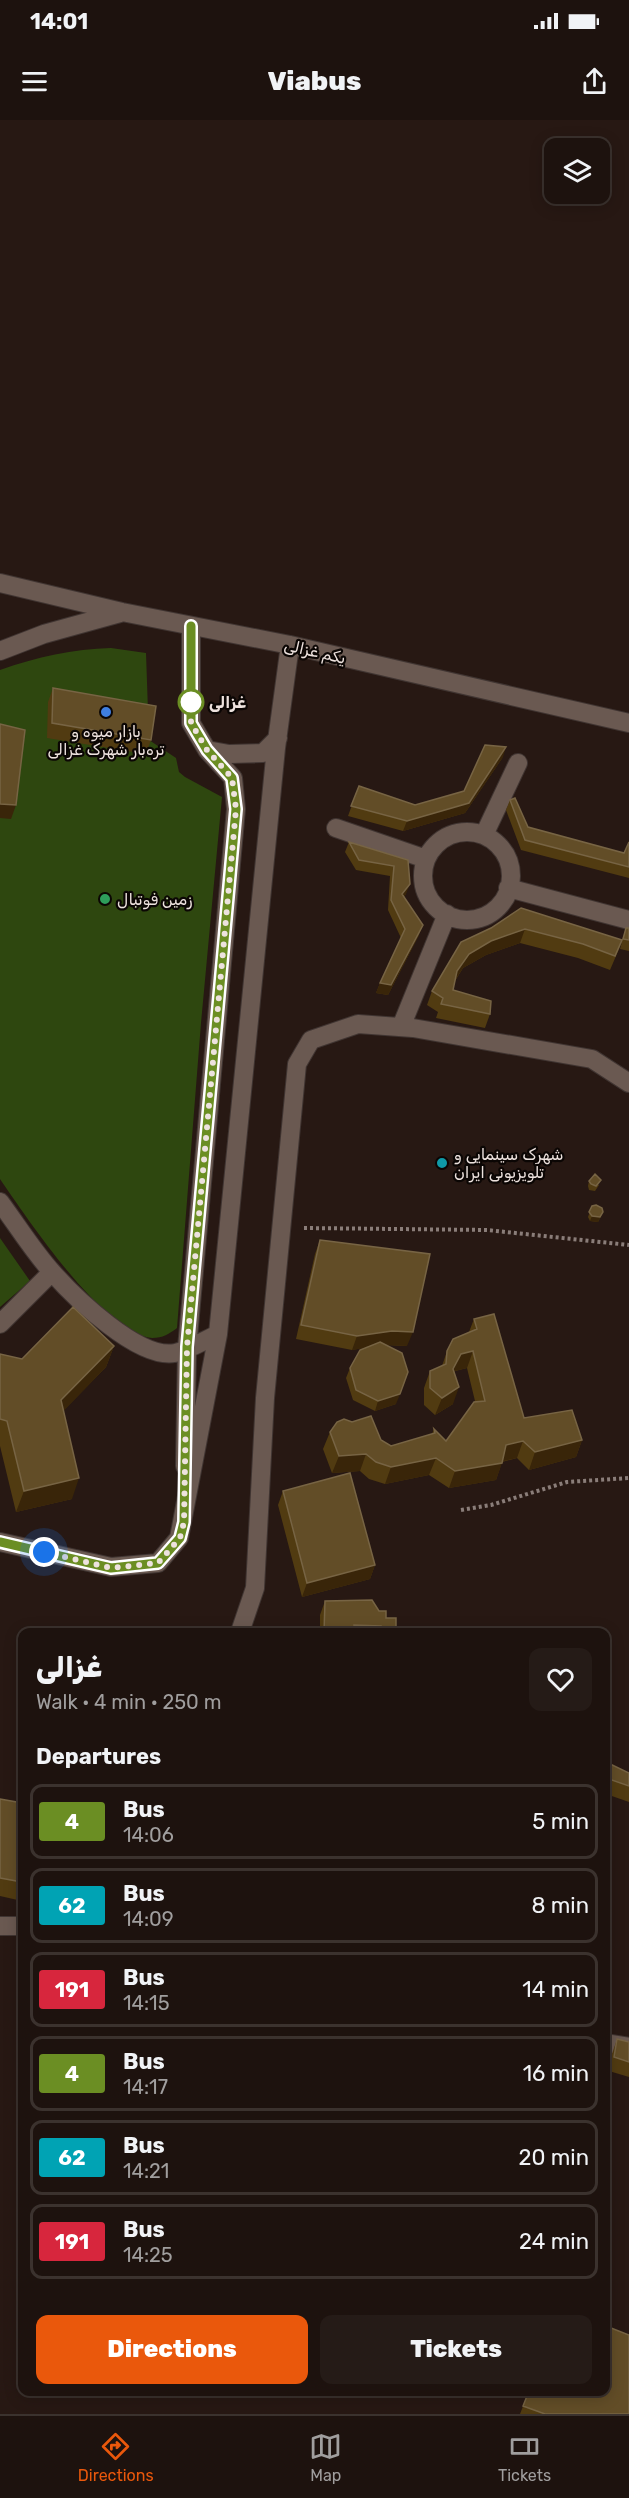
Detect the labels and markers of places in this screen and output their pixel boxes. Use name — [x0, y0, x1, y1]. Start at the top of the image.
marker: غزالی — [178, 689, 204, 715]
place label: غزالی — [209, 693, 246, 712]
marker: بازار میوه و تره‌بار شهرک غزالی — [99, 705, 113, 719]
place label: بازار میوه و تره‌بار شهرک غزالی — [47, 722, 165, 760]
place label: زمین فوتبال — [117, 890, 192, 910]
marker: زمین فوتبال — [98, 892, 112, 906]
place label: شهرک سینمایی و تلویزیونی ایران — [454, 1145, 563, 1183]
marker: شهرک سینمایی و تلویزیونی ایران — [435, 1156, 449, 1170]

